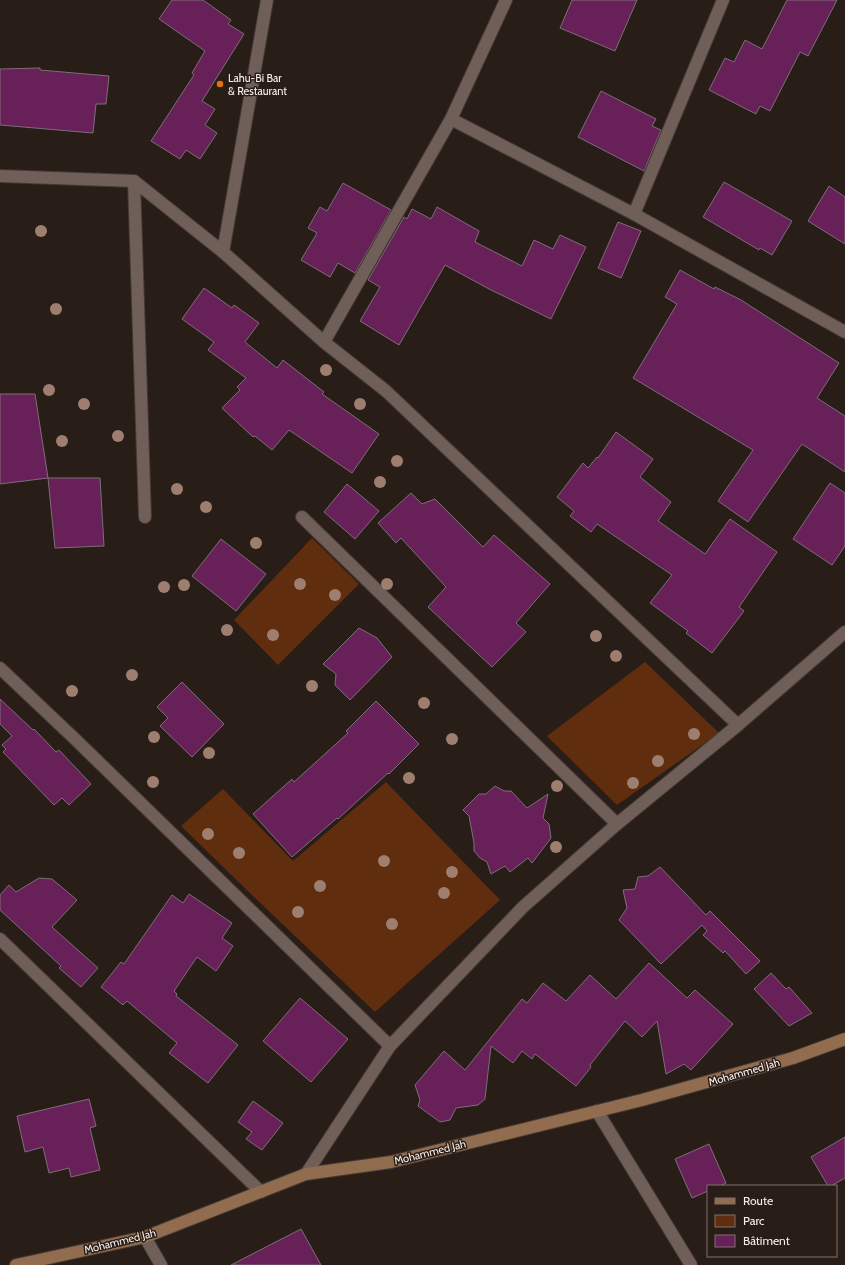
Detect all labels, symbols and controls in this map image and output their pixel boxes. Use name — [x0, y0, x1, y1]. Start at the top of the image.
place label: Lahu-Bi Bar & Restaurant — [228, 71, 287, 98]
marker: Lahu-Bi Bar & Restaurant — [215, 79, 225, 89]
street label: Mohammed Jah — [707, 1055, 781, 1089]
street label: Mohammed Jah — [393, 1136, 467, 1168]
legend — [707, 1185, 837, 1257]
text: Route — [743, 1193, 773, 1208]
text: Parc — [743, 1213, 765, 1228]
street label: Mohammed Jah — [83, 1225, 157, 1257]
text: Bâtiment — [743, 1233, 790, 1248]

